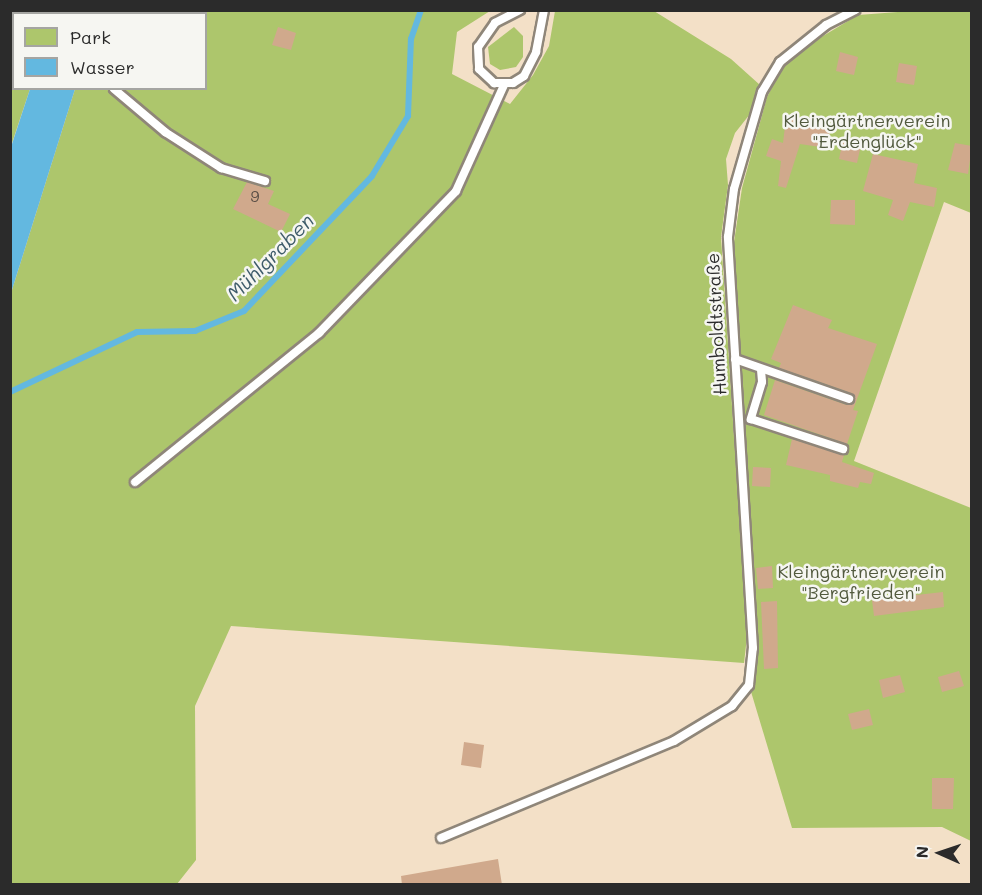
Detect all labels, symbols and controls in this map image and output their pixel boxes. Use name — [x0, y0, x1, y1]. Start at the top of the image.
legend — [12, 12, 207, 90]
text: Park — [70, 25, 111, 49]
text: Wasser — [70, 55, 135, 79]
park label: Kleingärtnerverein "Erdenglück" — [783, 110, 951, 152]
house number: 9 — [251, 188, 259, 206]
water label: Mühlgraben — [221, 208, 319, 306]
street label: Humboldtstraße — [701, 252, 731, 396]
park label: Kleingärtnerverein "Bergfrieden" — [777, 561, 945, 604]
north arrow — [910, 823, 970, 883]
text: N — [911, 845, 932, 859]

